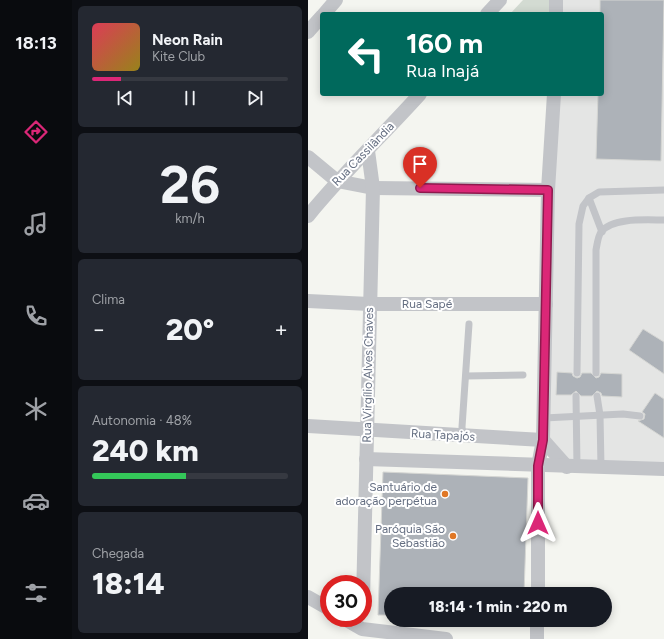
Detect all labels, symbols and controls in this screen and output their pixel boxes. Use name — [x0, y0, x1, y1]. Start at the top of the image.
text: 160 m — [406, 26, 483, 60]
icon: left — [340, 28, 392, 80]
text: Neon Rain — [152, 31, 223, 49]
text: 18:13 — [15, 32, 57, 54]
text: Kite Club — [152, 49, 205, 64]
text: Rua Inajá — [406, 60, 479, 82]
icon: previous — [114, 87, 136, 109]
icon: pause — [179, 87, 201, 109]
icon: next — [244, 87, 266, 109]
icon: directions — [22, 118, 50, 146]
street label: Rua Cassilândia — [329, 119, 397, 189]
pin — [403, 147, 437, 188]
icon: arrive — [409, 153, 431, 175]
text: 26 — [160, 154, 220, 216]
icon: music — [22, 210, 50, 238]
text: km/h — [175, 211, 205, 226]
text: Clima — [92, 292, 125, 307]
street label: Rua Sapé — [402, 297, 453, 311]
icon: phone — [22, 302, 50, 330]
street label: Rua Virgílio Alves Chaves — [360, 307, 376, 443]
text: 20° — [166, 311, 214, 348]
text: − — [92, 316, 106, 343]
text: + — [274, 316, 288, 343]
icon: climate — [22, 395, 50, 423]
text: Autonomia · 48% — [92, 413, 192, 428]
street label: Rua Tapajós — [411, 426, 476, 444]
text: 240 km — [92, 432, 199, 469]
place label: Santuário de adoração perpétua — [335, 480, 437, 508]
icon: car — [22, 487, 50, 515]
marker: Santuário de adoração perpétua — [440, 489, 450, 499]
position arrow — [517, 502, 559, 544]
place label: Paróquia São Sebastião — [375, 522, 445, 550]
marker: Paróquia São Sebastião — [448, 531, 458, 541]
text: Chegada — [92, 546, 144, 561]
text: 18:14 — [92, 565, 165, 602]
speed limit sign: 30 — [320, 575, 372, 627]
icon: filters — [22, 579, 50, 607]
text: 18:14 · 1 min · 220 m — [429, 598, 567, 616]

